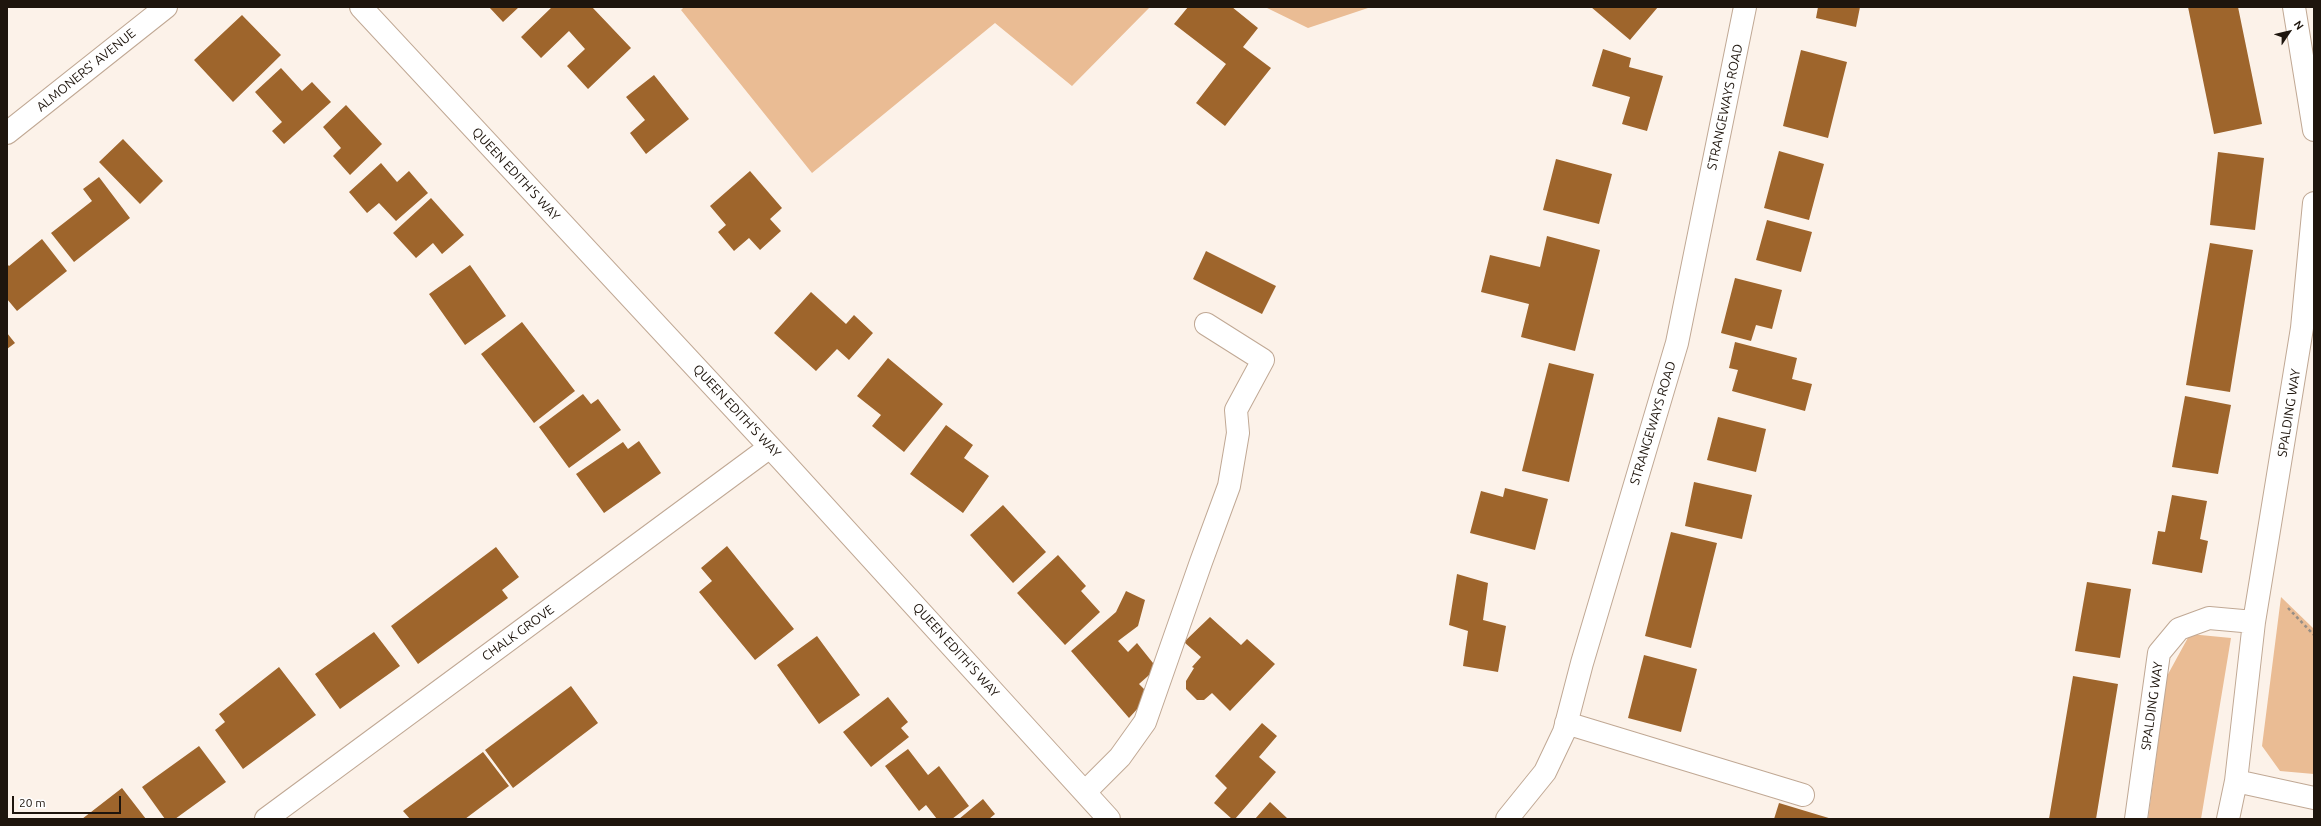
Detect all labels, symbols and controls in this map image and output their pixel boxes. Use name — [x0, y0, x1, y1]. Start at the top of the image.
north arrow — [2269, 12, 2309, 52]
text: N — [2292, 18, 2306, 32]
street label: ALMONERS' AVENUE — [33, 25, 139, 115]
street label: STRANGEWAYS ROAD — [1704, 43, 1746, 171]
street label: QUEEN EDITH'S WAY — [469, 124, 563, 224]
street label: STRANGEWAYS ROAD — [1627, 359, 1679, 487]
street label: QUEEN EDITH'S WAY — [690, 361, 784, 461]
street label: SPALDING WAY — [2274, 368, 2304, 458]
street label: QUEEN EDITH'S WAY — [909, 600, 1003, 700]
street label: CHALK GROVE — [479, 602, 557, 664]
street label: SPALDING WAY — [2138, 661, 2166, 751]
scale bar — [14, 788, 123, 814]
text: 20 m — [19, 796, 46, 809]

